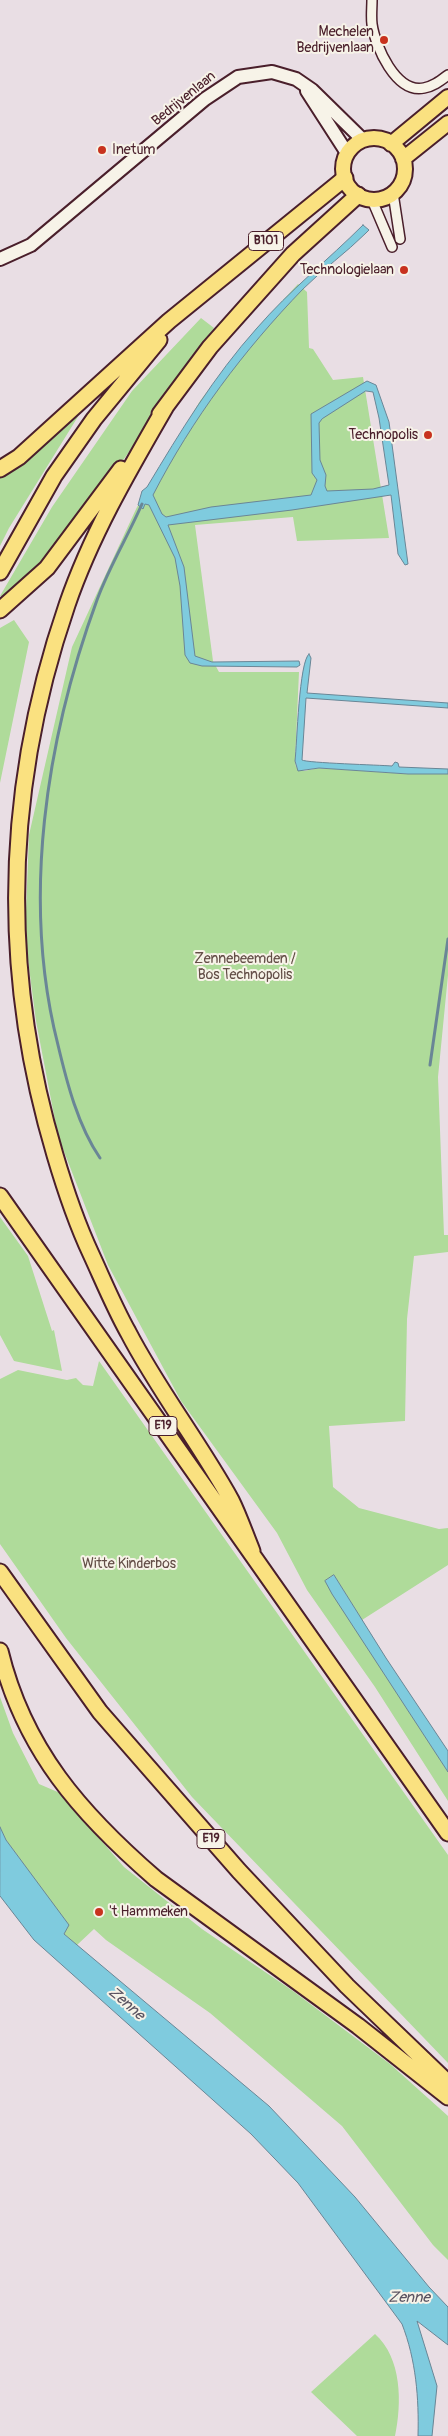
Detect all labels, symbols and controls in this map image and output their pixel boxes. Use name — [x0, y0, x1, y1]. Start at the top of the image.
place label: Mechelen Bedrijvenlaan — [297, 24, 374, 56]
marker: Mechelen Bedrijvenlaan — [378, 34, 390, 46]
street label: Bedrijvenlaan — [149, 68, 219, 130]
place label: Inetum — [112, 142, 155, 158]
marker: Inetum — [96, 144, 108, 156]
road number: B101 — [248, 232, 284, 250]
place label: Technologielaan — [300, 262, 394, 278]
marker: Technologielaan — [398, 264, 410, 276]
place label: Technopolis — [348, 427, 418, 443]
marker: Technopolis — [422, 429, 434, 441]
park label: Zennebeemden / Bos Technopolis — [194, 951, 296, 984]
road number: E19 — [149, 1416, 177, 1435]
park label: Witte Kinderbos — [82, 1556, 176, 1572]
road number: E19 — [197, 1830, 225, 1848]
place label: 't Hammeken — [109, 1904, 188, 1920]
marker: 't Hammeken — [93, 1906, 105, 1918]
water label: Zenne — [104, 1984, 148, 2024]
water label: Zenne — [388, 2289, 430, 2307]

